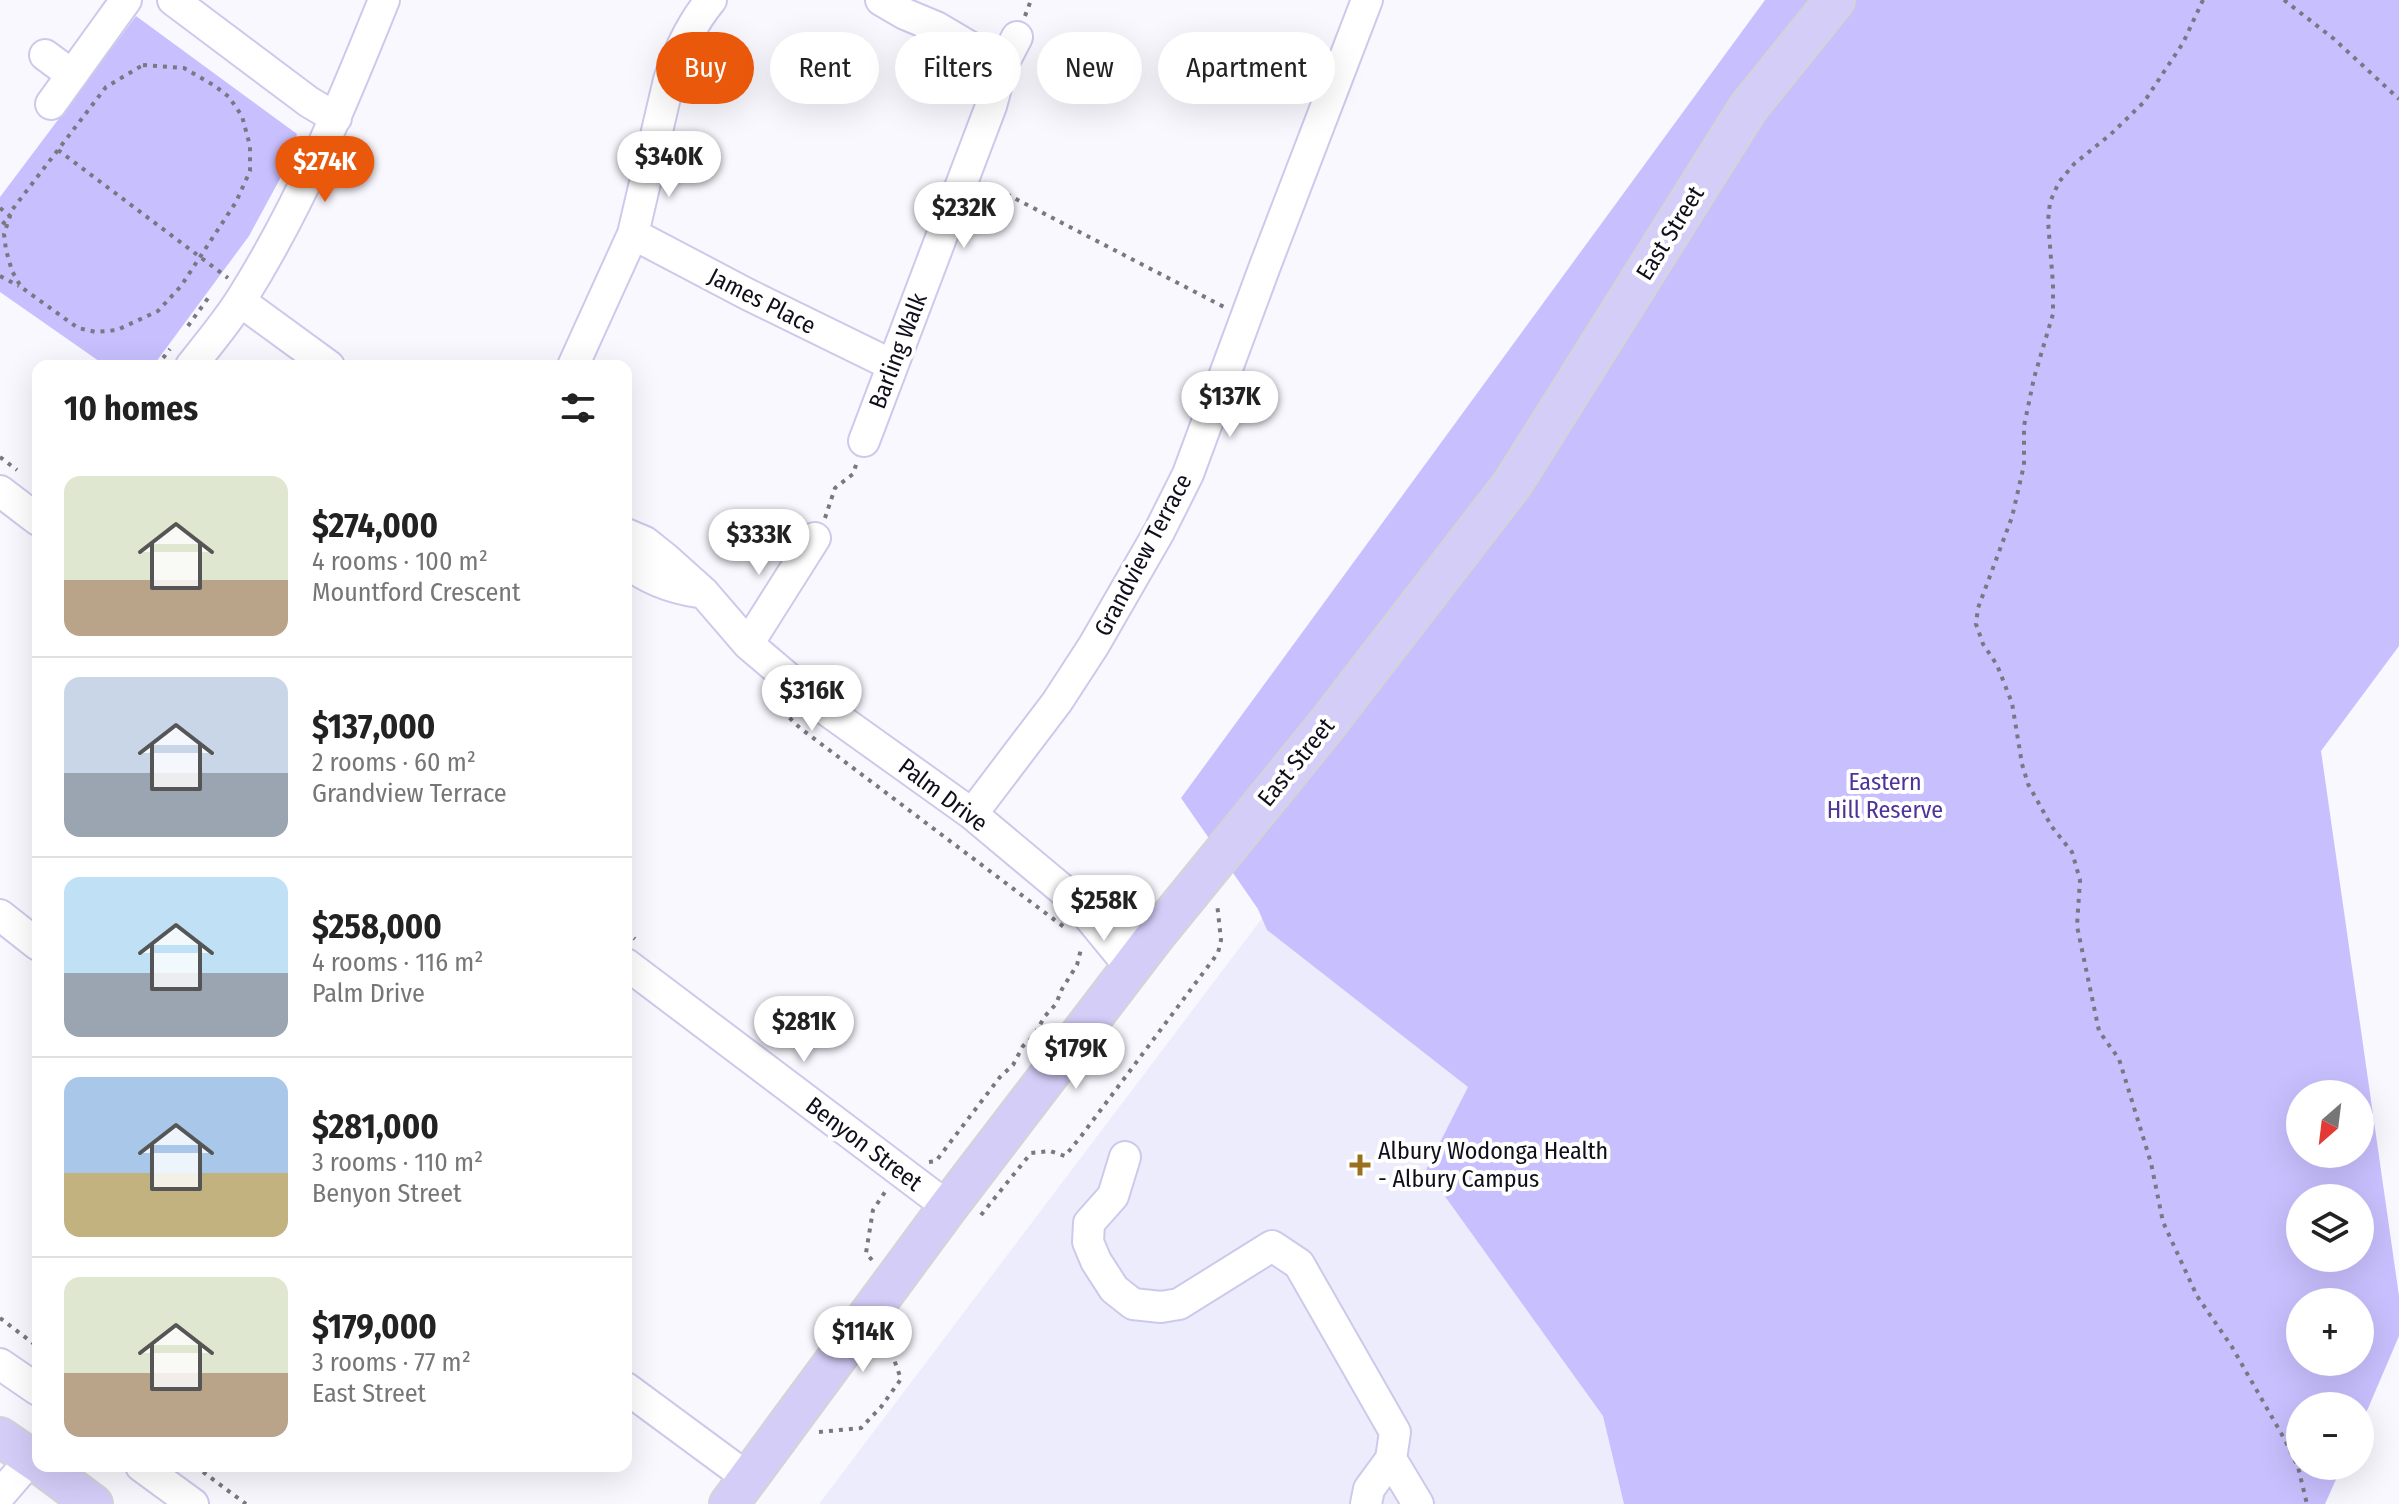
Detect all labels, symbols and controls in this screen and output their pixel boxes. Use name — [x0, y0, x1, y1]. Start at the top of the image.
chip: Buy — [656, 32, 754, 104]
chip: Rent — [770, 32, 879, 104]
chip: Filters — [895, 32, 1021, 104]
chip: New — [1037, 32, 1142, 104]
chip: Apartment — [1158, 32, 1335, 104]
pin: $340K — [613, 131, 725, 199]
pin: $274K — [269, 136, 381, 204]
text: $340K — [635, 141, 703, 172]
text: $274K — [293, 146, 357, 177]
street label: East Street — [1630, 181, 1710, 285]
pin: $232K — [908, 182, 1020, 250]
text: $232K — [932, 192, 996, 223]
street label: James Place — [704, 262, 820, 340]
street label: Barling Walk — [863, 289, 933, 413]
pin: $137K — [1174, 371, 1286, 439]
text: $137K — [1199, 381, 1261, 412]
icon: filters — [556, 386, 600, 430]
text: 10 homes — [64, 388, 198, 429]
street label: Grandview Terrace — [1088, 469, 1198, 641]
text: $274,000 — [312, 505, 438, 546]
icon: home — [128, 508, 224, 604]
pin: $333K — [703, 509, 815, 577]
text: $333K — [727, 519, 791, 550]
text: 4 rooms · 100 m² — [312, 546, 488, 577]
text: Mountford Crescent — [312, 577, 521, 608]
pin: $316K — [756, 665, 868, 733]
text: $316K — [780, 675, 844, 706]
text: $137,000 — [312, 706, 435, 747]
icon: home — [128, 709, 224, 805]
street label: East Street — [1252, 712, 1340, 812]
text: 2 rooms · 60 m² — [312, 747, 476, 778]
street label: Palm Drive — [893, 753, 993, 837]
park label: Eastern Hill Reserve — [1827, 768, 1943, 824]
text: Grandview Terrace — [312, 778, 507, 809]
pin: $258K — [1048, 875, 1160, 943]
text: $258K — [1071, 885, 1137, 916]
text: $258,000 — [312, 906, 442, 947]
icon: home — [128, 909, 224, 1005]
text: 4 rooms · 116 m² — [312, 947, 483, 978]
text: Palm Drive — [312, 978, 425, 1009]
pin: $281K — [748, 996, 860, 1064]
text: $281K — [772, 1006, 836, 1037]
pin: $179K — [1020, 1023, 1132, 1091]
text: $179K — [1045, 1033, 1107, 1064]
north arrow — [2286, 1080, 2374, 1168]
map controls — [2286, 1080, 2374, 1480]
street label: Benyon Street — [800, 1091, 928, 1197]
text: $281,000 — [312, 1106, 439, 1147]
icon: home — [128, 1109, 224, 1205]
place label: Albury Wodonga Health - Albury Campus — [1378, 1137, 1608, 1193]
text: 3 rooms · 110 m² — [312, 1147, 483, 1178]
marker: Albury Wodonga Health - Albury Campus — [1349, 1154, 1371, 1176]
text: Benyon Street — [312, 1178, 462, 1209]
button: layers — [2286, 1184, 2374, 1272]
button: + — [2286, 1288, 2374, 1376]
text: $179,000 — [312, 1306, 437, 1347]
pin: $114K — [807, 1306, 919, 1374]
icon: home — [128, 1309, 224, 1405]
text: $114K — [832, 1316, 894, 1347]
text: 3 rooms · 77 m² — [312, 1347, 471, 1378]
text: East Street — [312, 1378, 426, 1409]
button: − — [2286, 1392, 2374, 1480]

